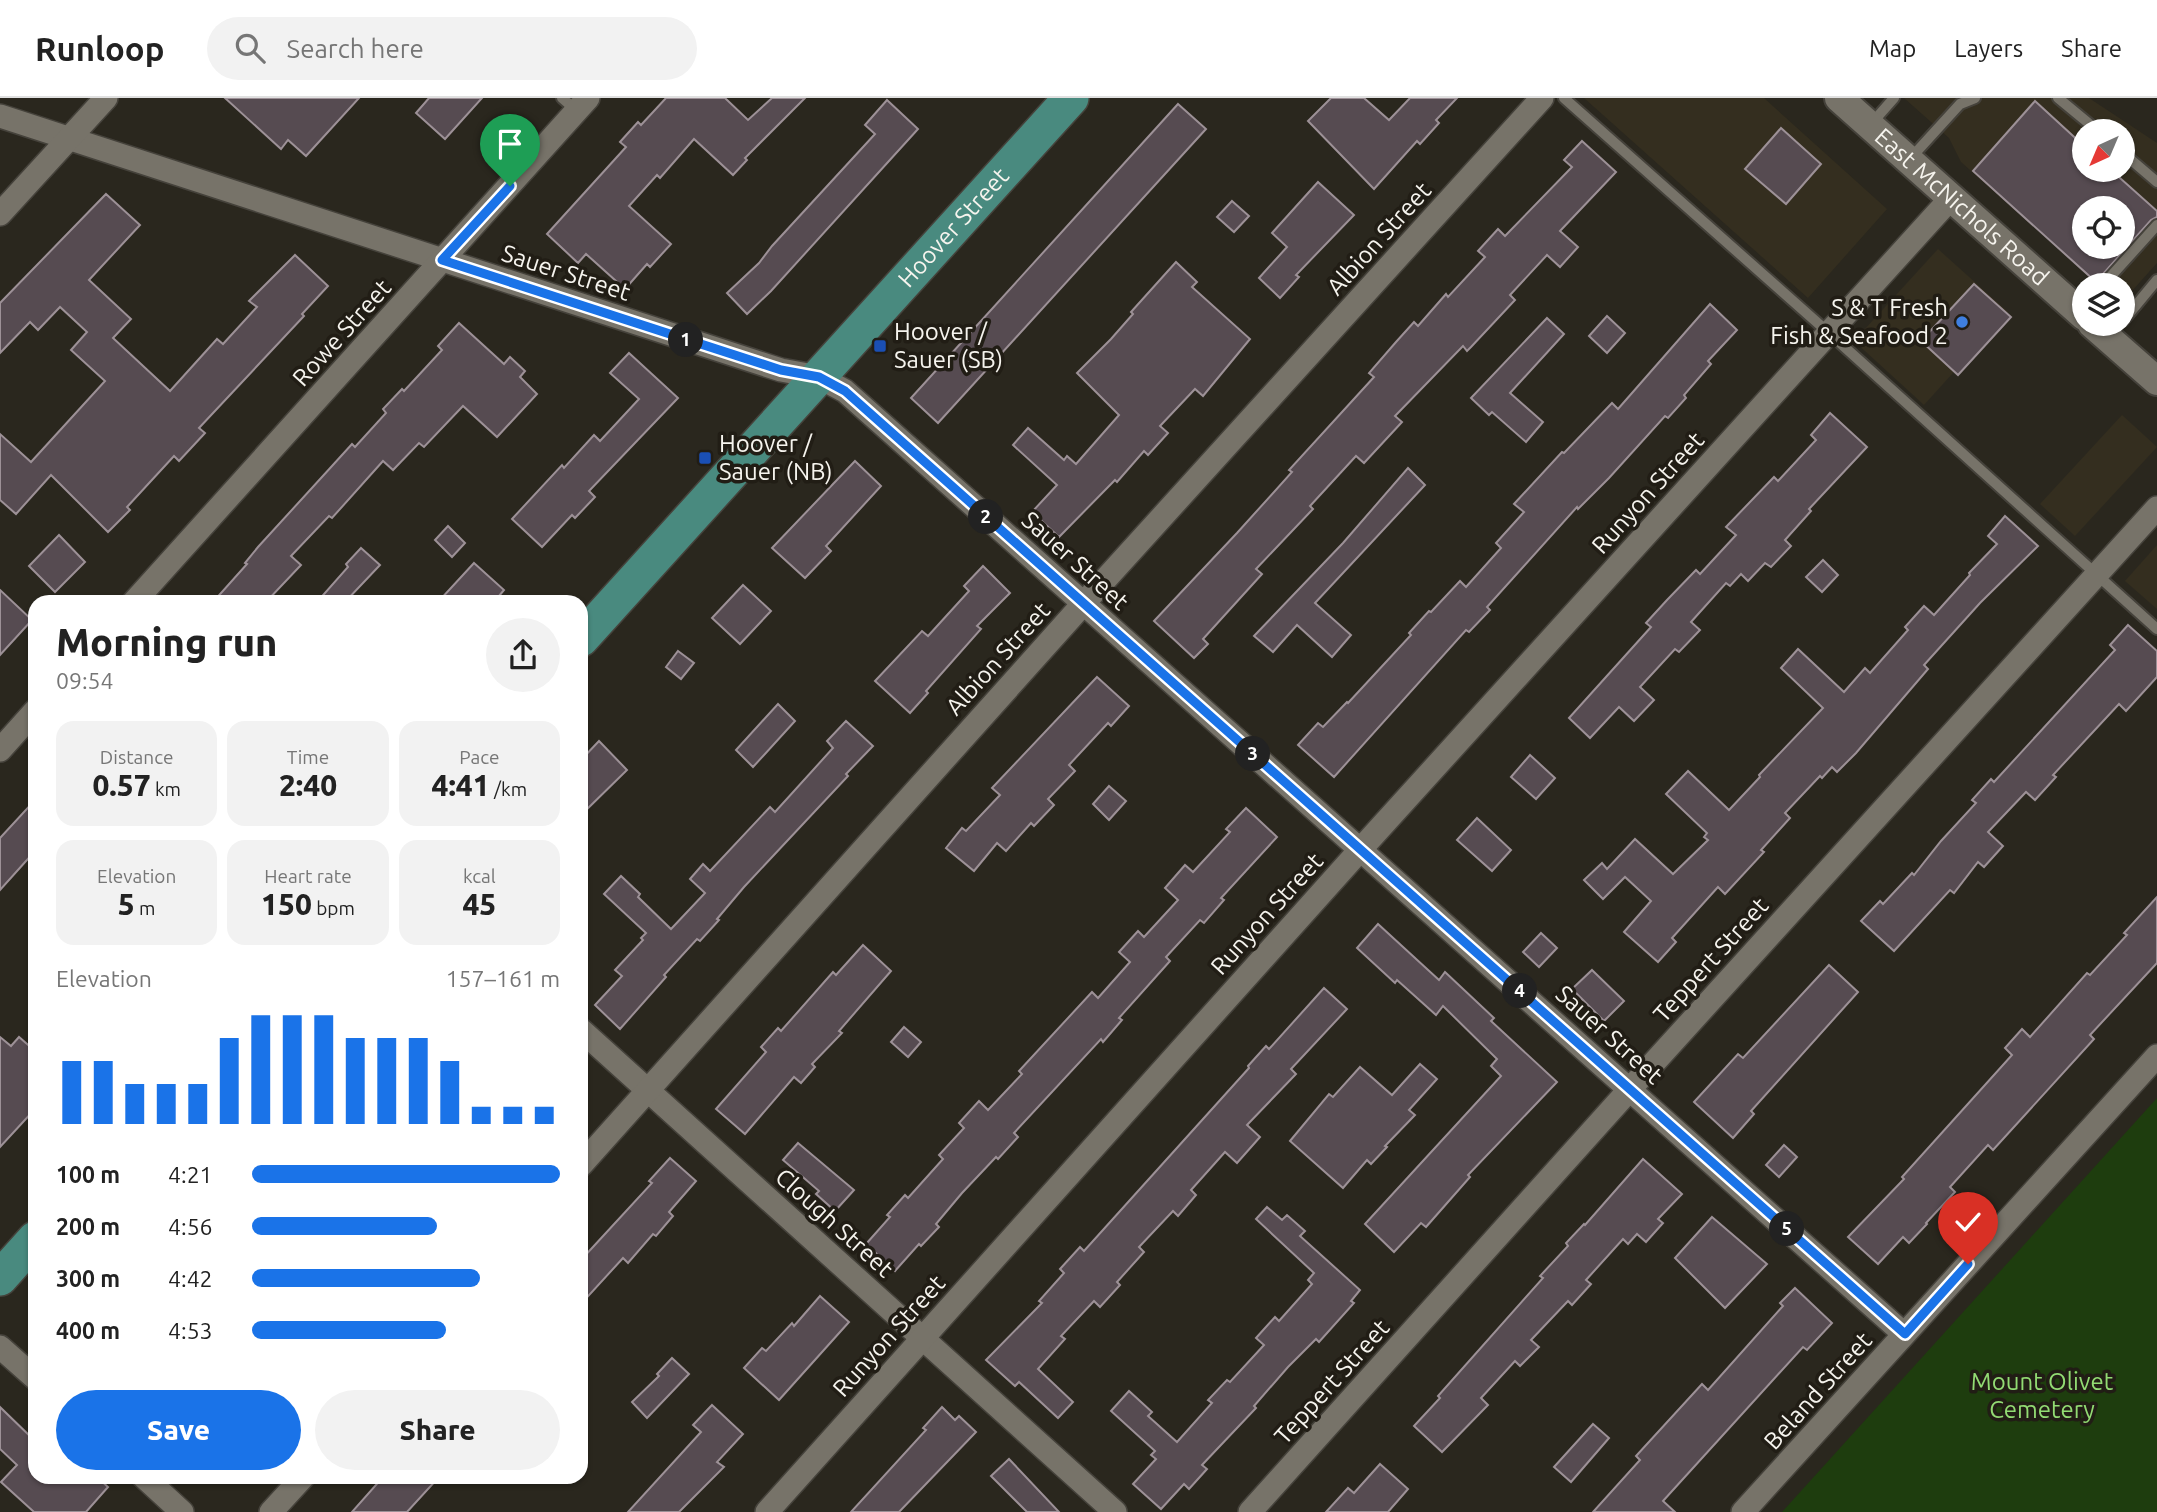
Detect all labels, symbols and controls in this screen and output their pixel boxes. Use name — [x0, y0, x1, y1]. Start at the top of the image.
search box — [207, 17, 697, 80]
icon: search — [231, 29, 269, 67]
text: Runloop — [35, 30, 165, 67]
text: Search here — [287, 34, 424, 63]
text: Map — [1869, 35, 1916, 62]
text: Layers — [1954, 35, 2023, 62]
text: Share — [2061, 35, 2122, 62]
pin — [480, 114, 540, 186]
north arrow — [2072, 119, 2135, 182]
map controls — [2072, 119, 2135, 336]
street label: East McNichols Road — [1870, 123, 2054, 291]
icon: arrive — [491, 125, 529, 163]
street label: Hoover Street — [892, 162, 1014, 292]
street label: Albion Street — [1321, 176, 1437, 300]
button: locate — [2072, 196, 2135, 259]
street label: Sauer Street — [498, 239, 634, 306]
button: layers — [2072, 273, 2135, 336]
street label: Rowe Street — [287, 274, 397, 391]
place label: S & T Fresh Fish & Seafood 2 — [1770, 294, 1948, 349]
marker: S & T Fresh Fish & Seafood 2 — [1954, 314, 1970, 330]
place label: Hoover / Sauer (SB) — [894, 318, 1003, 373]
pin: 1 — [668, 322, 704, 358]
text: 1 — [680, 328, 691, 350]
marker: Hoover / Sauer (SB) — [872, 338, 888, 354]
street label: Runyon Street — [1586, 426, 1710, 559]
place label: Hoover / Sauer (NB) — [719, 430, 833, 485]
marker: Hoover / Sauer (NB) — [697, 450, 713, 466]
pin: 2 — [968, 500, 1004, 534]
text: 2 — [980, 505, 991, 527]
street label: Sauer Street — [1017, 506, 1134, 616]
street label: Albion Street — [940, 596, 1056, 720]
button: share — [486, 618, 560, 692]
text: Morning run — [56, 621, 277, 663]
text: 09:54 — [56, 668, 114, 693]
pin: 3 — [1236, 736, 1270, 772]
text: 3 — [1247, 742, 1258, 764]
text: Distance — [100, 746, 173, 768]
text: Time — [287, 746, 329, 768]
text: Pace — [459, 746, 499, 768]
text: 0.57 — [92, 768, 151, 802]
text: 2:40 — [279, 768, 337, 802]
text: 4:41 — [432, 768, 490, 802]
text: km — [151, 778, 181, 800]
text: /km — [490, 778, 527, 800]
street label: Runyon Street — [1205, 847, 1329, 980]
text: Elevation — [97, 865, 176, 887]
text: Heart rate — [264, 865, 352, 887]
text: kcal — [463, 865, 496, 887]
text: 5 — [118, 887, 135, 921]
text: 150 — [261, 887, 312, 921]
text: 45 — [462, 887, 496, 921]
street label: Teppert Street — [1648, 892, 1774, 1027]
text: m — [135, 897, 156, 919]
text: bpm — [312, 897, 355, 919]
text: Elevation — [56, 966, 152, 991]
text: 157–161 m — [446, 966, 560, 991]
pin: 4 — [1502, 974, 1538, 1008]
text: 4 — [1514, 979, 1525, 1001]
street label: Sauer Street — [1551, 980, 1668, 1090]
text: 100 m — [56, 1162, 120, 1187]
text: 4:21 — [168, 1162, 213, 1187]
street label: Clough Street — [770, 1163, 899, 1283]
pin — [1938, 1192, 1998, 1264]
icon: check — [1949, 1203, 1987, 1241]
pin: 5 — [1770, 1212, 1804, 1246]
text: 200 m — [56, 1214, 120, 1239]
text: 4:56 — [168, 1214, 213, 1239]
text: 5 — [1781, 1217, 1792, 1239]
text: 300 m — [56, 1266, 120, 1291]
text: 4:42 — [168, 1266, 213, 1291]
street label: Runyon Street — [827, 1269, 951, 1402]
street label: Teppert Street — [1269, 1314, 1395, 1449]
text: 400 m — [56, 1318, 120, 1343]
text: 4:53 — [168, 1318, 213, 1343]
street label: Beland Street — [1758, 1326, 1877, 1454]
park label: Mount Olivet Cemetery — [1971, 1368, 2114, 1423]
button: Save — [56, 1390, 301, 1470]
button: Share — [315, 1390, 560, 1470]

